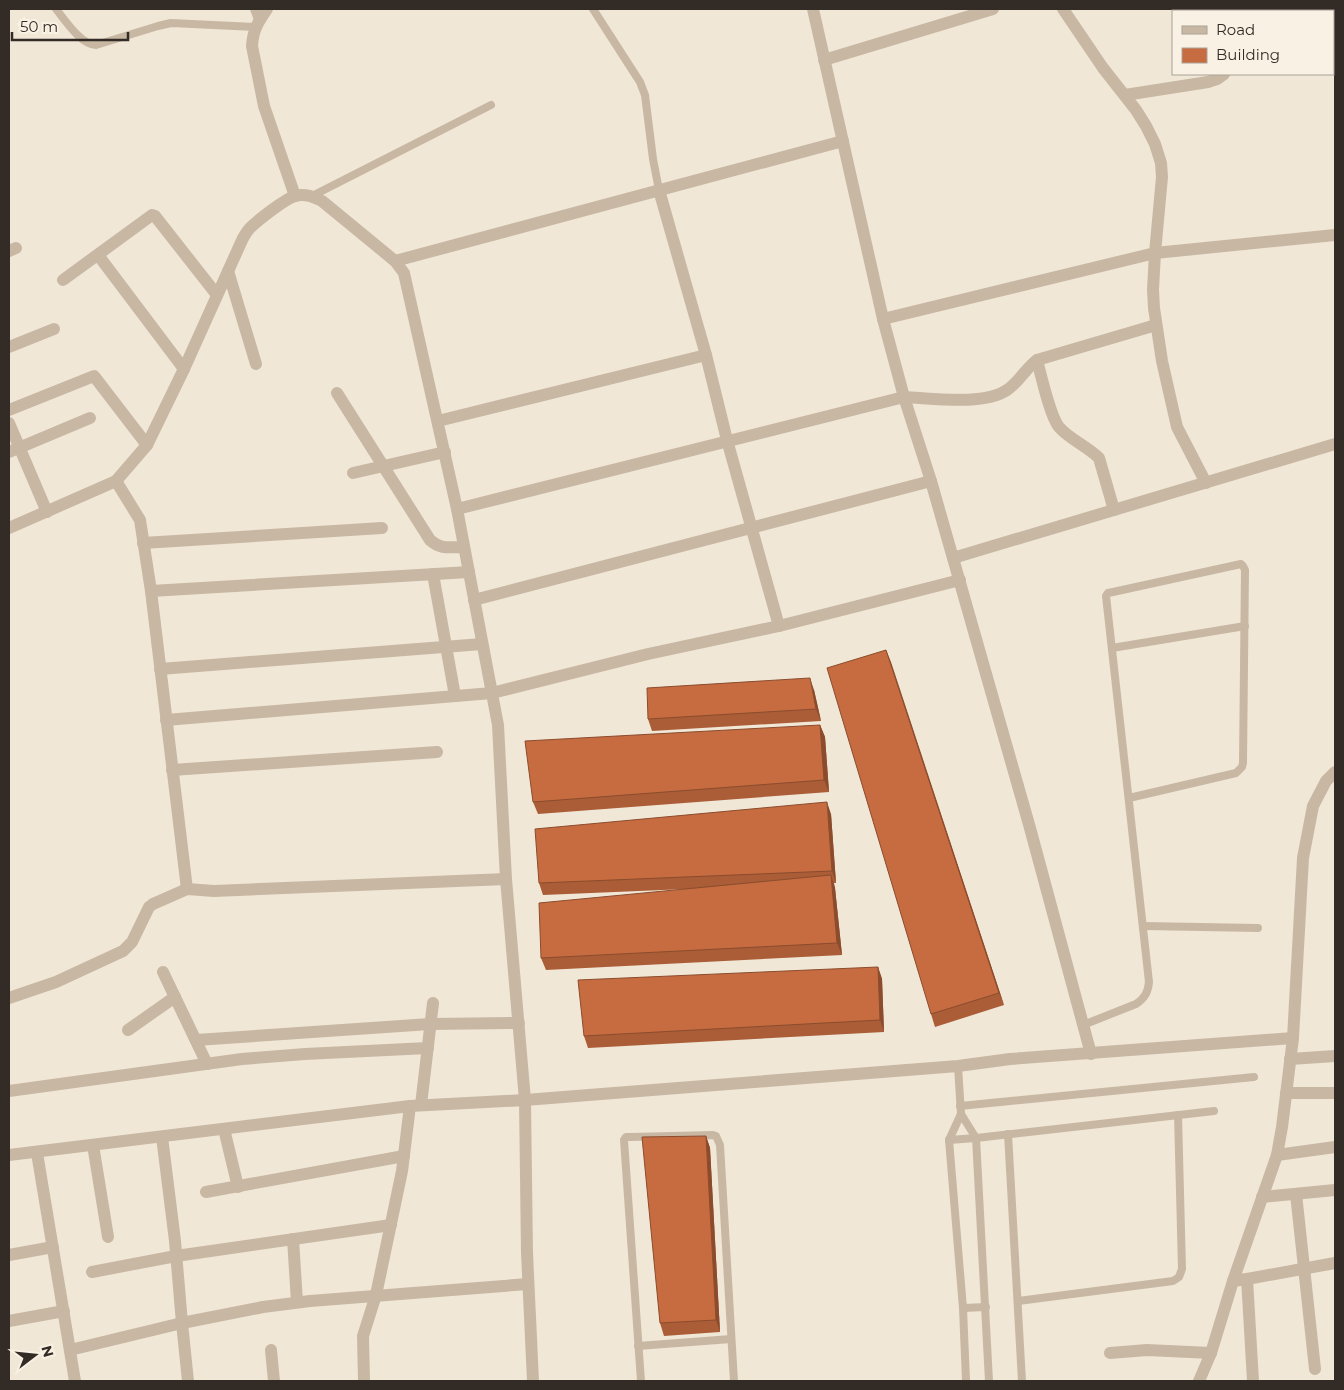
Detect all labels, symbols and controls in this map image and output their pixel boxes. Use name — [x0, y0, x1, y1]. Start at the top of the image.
scale bar — [12, 10, 129, 42]
legend — [1172, 10, 1334, 75]
text: 50 m — [20, 17, 58, 36]
text: Road — [1216, 20, 1255, 39]
text: Building — [1216, 45, 1280, 64]
north arrow — [10, 1330, 60, 1380]
text: N — [37, 1343, 58, 1359]

